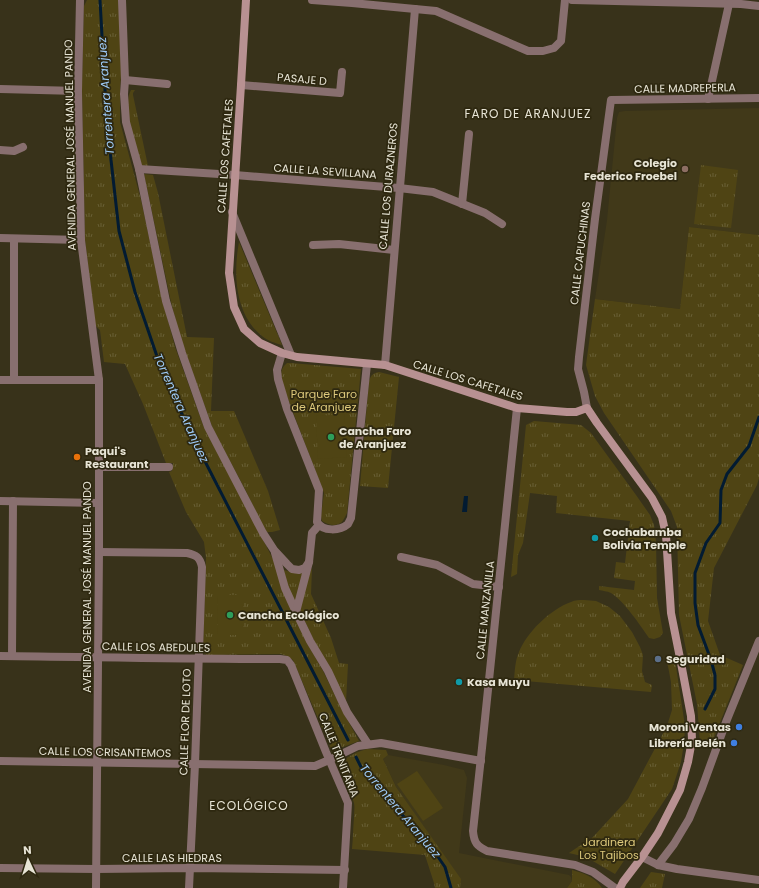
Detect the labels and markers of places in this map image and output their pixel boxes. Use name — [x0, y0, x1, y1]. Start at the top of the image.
place label: Colegio Federico Froebel — [584, 155, 677, 184]
marker: Colegio Federico Froebel — [680, 164, 690, 174]
place label: Cancha Faro de Aranjuez — [339, 423, 411, 452]
marker: Cancha Faro de Aranjuez — [326, 432, 336, 442]
place label: Paqui's Restaurant — [85, 443, 149, 472]
marker: Paqui's Restaurant — [72, 452, 82, 462]
place label: Cochabamba Bolivia Temple — [603, 524, 686, 553]
marker: Cochabamba Bolivia Temple — [590, 533, 600, 543]
place label: Cancha Ecológico — [238, 607, 339, 623]
marker: Cancha Ecológico — [225, 610, 235, 620]
place label: Seguridad — [666, 651, 725, 667]
marker: Seguridad — [653, 654, 663, 664]
place label: Kasa Muyu — [467, 674, 530, 690]
marker: Kasa Muyu — [454, 677, 464, 687]
place label: Moroni Ventas — [649, 719, 731, 735]
marker: Moroni Ventas — [734, 722, 744, 732]
place label: Librería Belén — [649, 735, 726, 751]
marker: Librería Belén — [729, 738, 739, 748]

